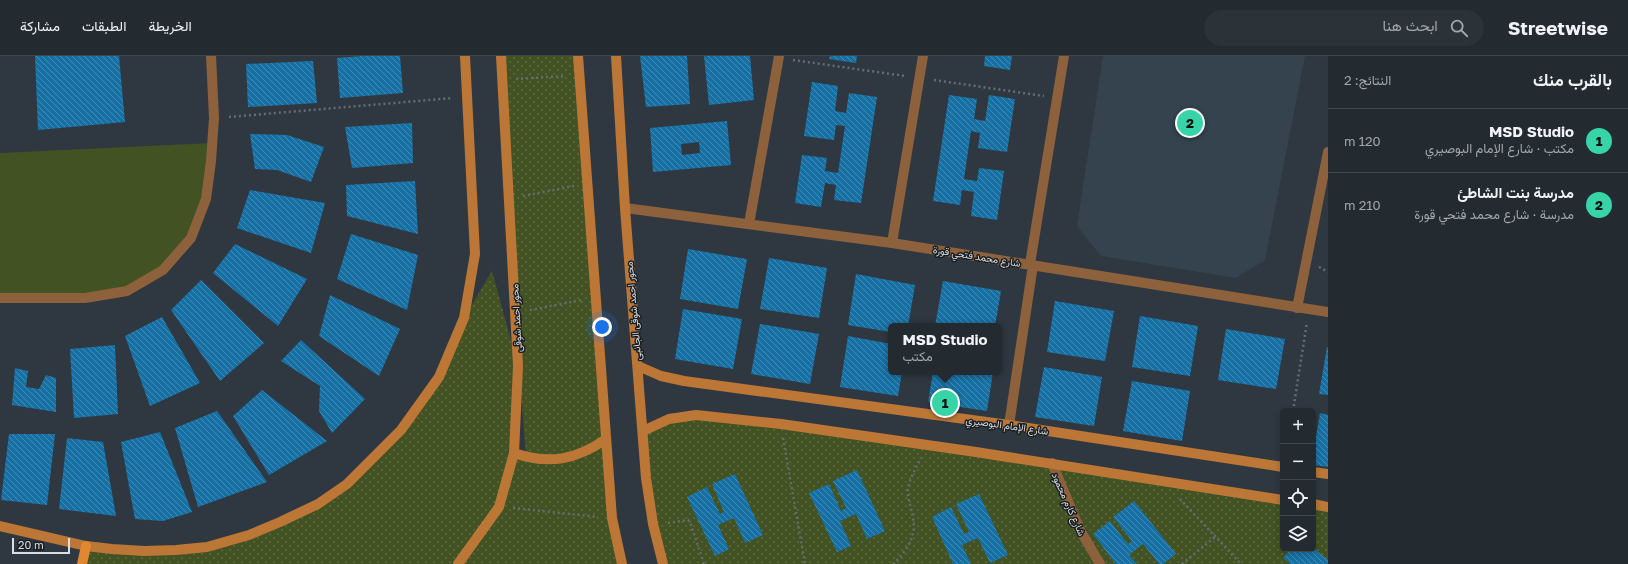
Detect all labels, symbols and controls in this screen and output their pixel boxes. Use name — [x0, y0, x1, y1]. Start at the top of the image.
search box — [1204, 10, 1484, 46]
text: ابحث هنا — [1383, 16, 1438, 34]
text: Streetwise — [1508, 16, 1608, 39]
text: مشاركة — [20, 17, 60, 34]
text: الطبقات — [82, 17, 126, 34]
text: الخريطة — [148, 17, 192, 34]
icon: search — [1448, 17, 1470, 39]
text: بالقرب منك — [1533, 69, 1612, 90]
text: النتائج: 2 — [1344, 72, 1391, 88]
pin: 2 — [1177, 108, 1203, 138]
text: MSD Studio — [1489, 122, 1574, 140]
text: 120 m — [1344, 133, 1381, 149]
text: 1 — [1596, 133, 1602, 149]
text: مكتب · شارع الإمام البوصيري — [1425, 140, 1574, 156]
text: مدرسة بنت الشاطئ — [1457, 183, 1574, 201]
text: 210 m — [1344, 197, 1381, 213]
text: 2 — [1595, 197, 1603, 213]
text: مدرسة · شارع محمد فتحي قورة — [1414, 206, 1574, 222]
street label: شارع محمد فتحي قورة — [932, 243, 1022, 272]
street label: محور احمد شوقى الجانبى — [623, 261, 644, 361]
street label: محور احمد شوقى — [508, 283, 525, 353]
your location — [592, 317, 612, 337]
popup — [888, 323, 1002, 375]
text: MSD Studio — [902, 330, 988, 348]
text: مكتب — [902, 348, 933, 364]
pin: 1 — [932, 388, 958, 418]
map controls — [1280, 408, 1316, 552]
button: + — [1280, 408, 1316, 444]
street label: شارع الإمام البوصيري — [964, 413, 1049, 440]
button: − — [1280, 444, 1316, 480]
street label: شارع كارم محمود — [1049, 471, 1088, 538]
button: locate — [1280, 480, 1316, 516]
button: layers — [1280, 516, 1316, 552]
scale bar — [12, 536, 70, 555]
text: 20 m — [18, 538, 44, 551]

